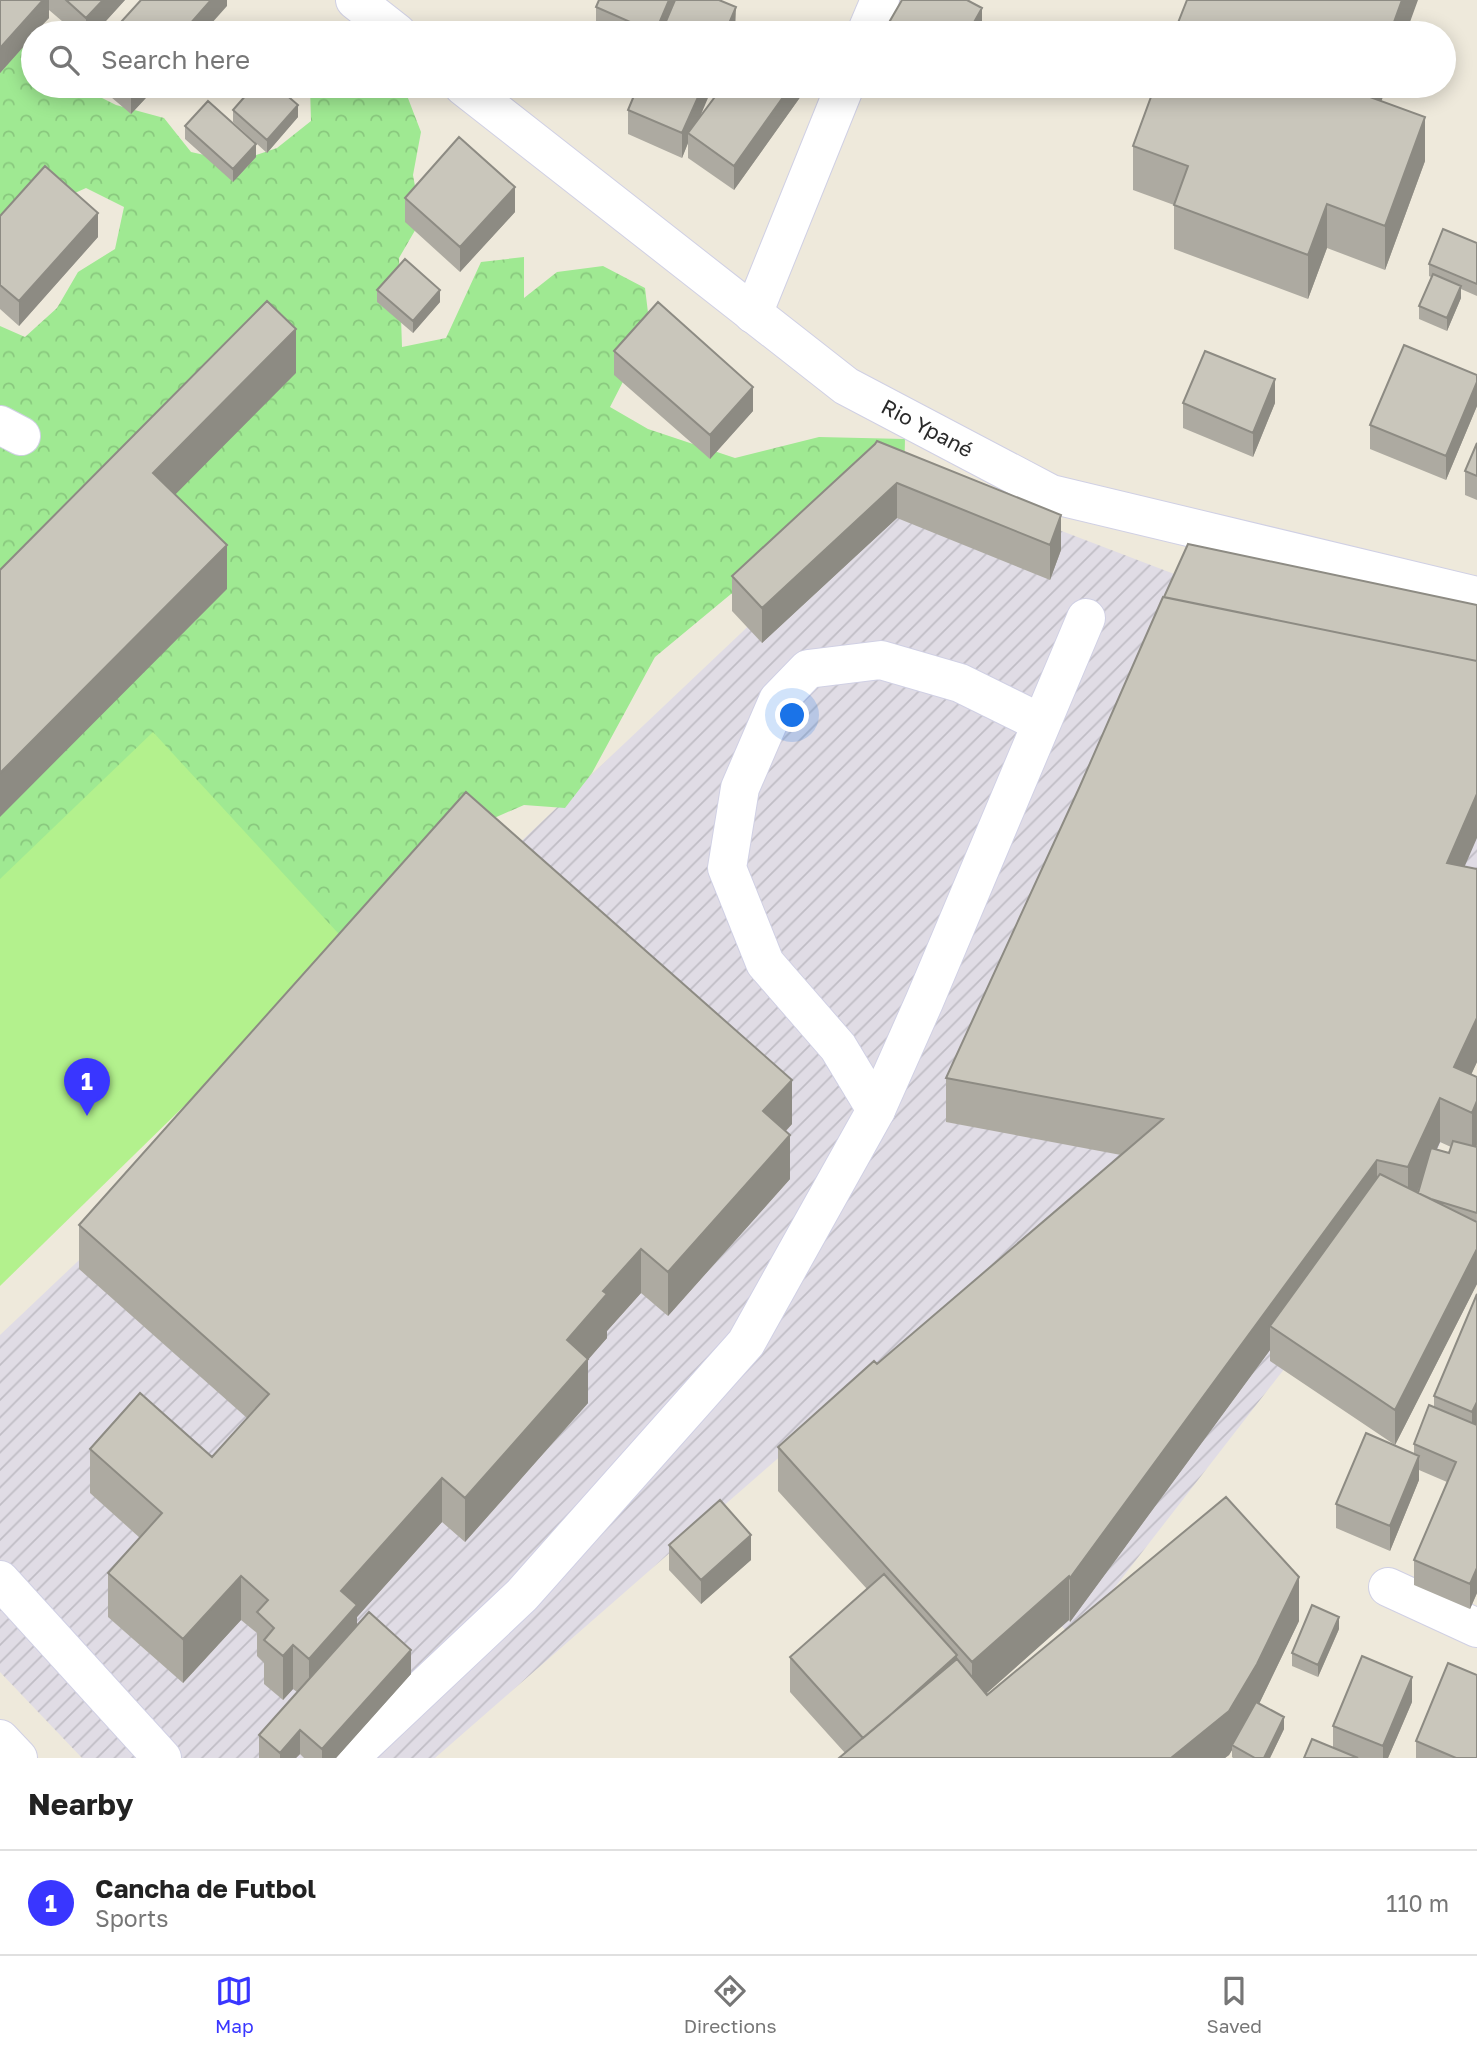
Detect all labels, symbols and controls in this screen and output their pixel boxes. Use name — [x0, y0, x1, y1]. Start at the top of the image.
search box — [21, 21, 1456, 98]
icon: search — [45, 41, 83, 79]
text: Search here — [101, 44, 250, 75]
street label: Rio Ypané — [877, 393, 978, 463]
your location — [775, 698, 809, 732]
pin: 1 — [64, 1058, 110, 1116]
text: Nearby — [28, 1786, 133, 1822]
text: Cancha de Futbol — [95, 1873, 316, 1904]
text: 1 — [45, 1889, 57, 1917]
text: 110 m — [1386, 1889, 1449, 1917]
text: Sports — [95, 1904, 169, 1932]
tab: Map — [215, 1972, 254, 2037]
tab: Directions — [684, 1972, 777, 2037]
tab: Saved — [1207, 1972, 1262, 2037]

